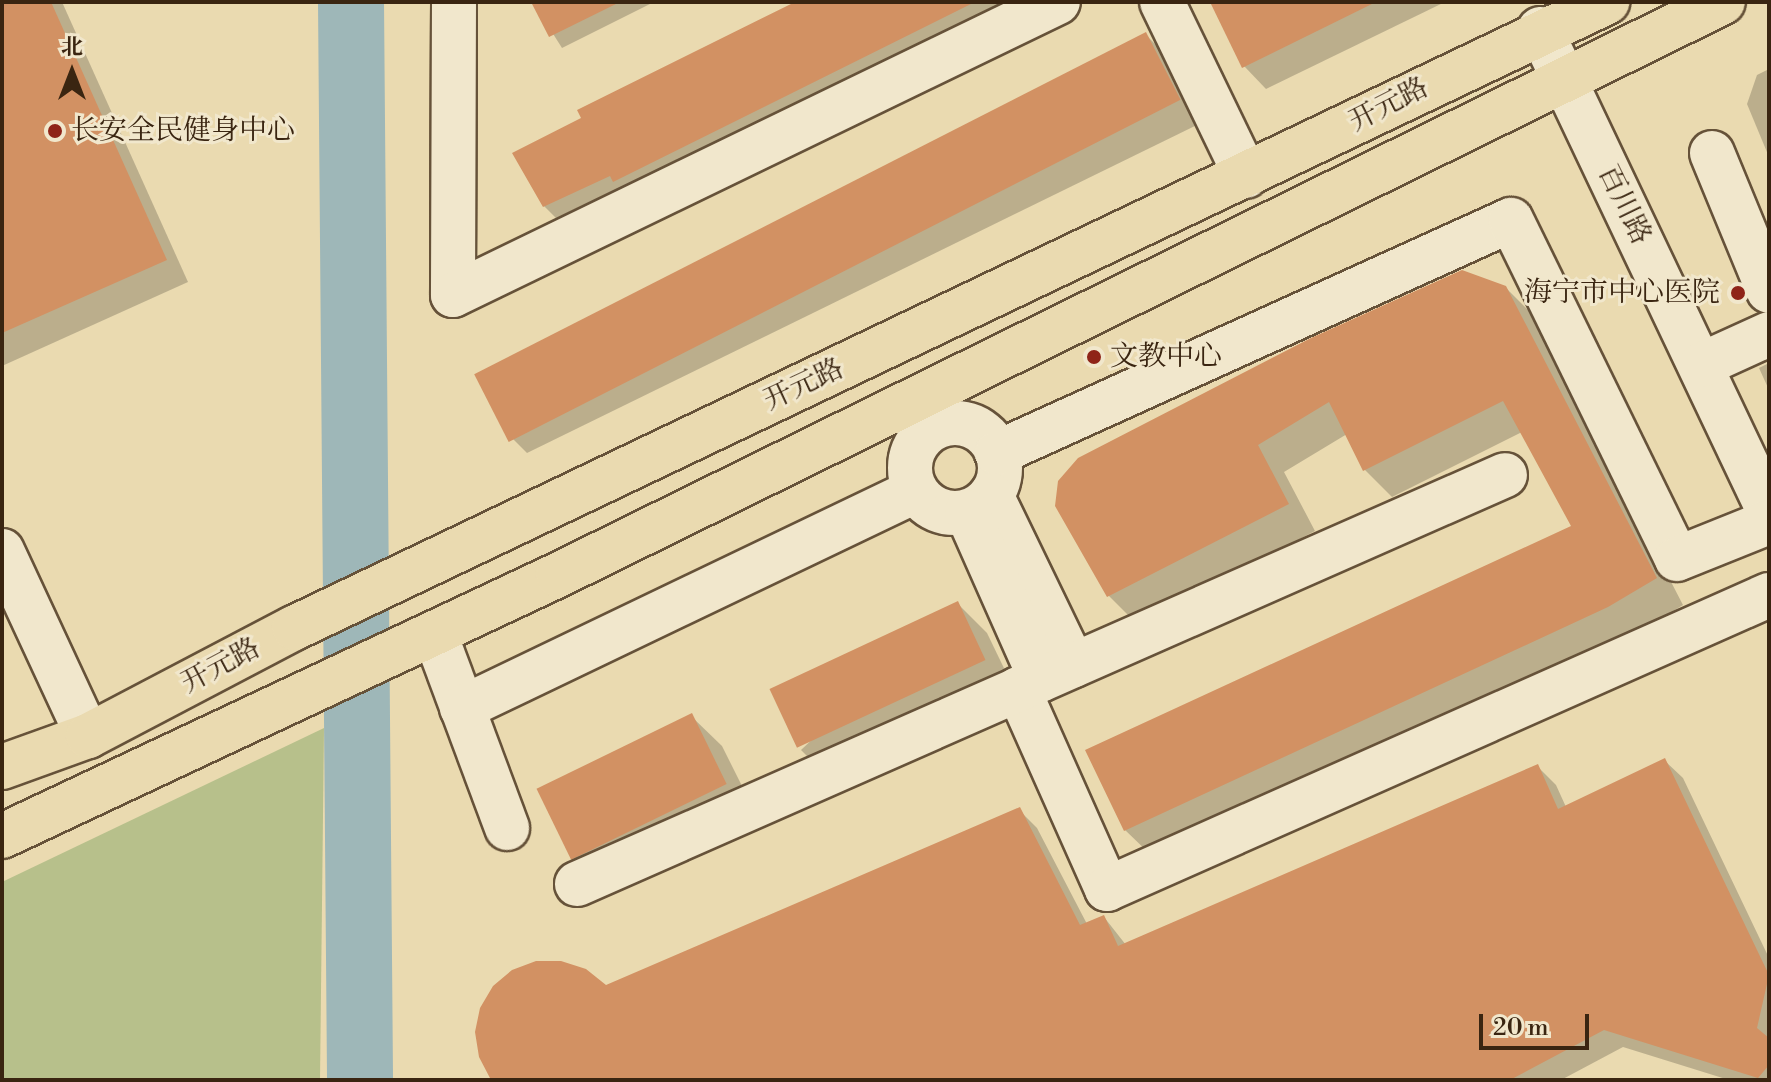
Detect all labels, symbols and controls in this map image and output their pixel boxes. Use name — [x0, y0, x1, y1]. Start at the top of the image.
north arrow — [32, 32, 112, 112]
text: 北 — [61, 34, 83, 61]
street label: 开元路 — [1344, 71, 1434, 139]
place label: 长安全民健身中心 — [71, 114, 295, 148]
marker: 长安全民健身中心 — [46, 122, 64, 140]
street label: 百川路 — [1590, 160, 1658, 250]
place label: 海宁市中心医院 — [1524, 276, 1720, 310]
marker: 海宁市中心医院 — [1727, 282, 1749, 304]
place label: 文教中心 — [1110, 340, 1222, 374]
marker: 文教中心 — [1085, 348, 1103, 366]
street label: 开元路 — [759, 352, 849, 418]
street label: 开元路 — [176, 631, 266, 701]
scale bar — [1483, 998, 1593, 1048]
text: 20 m — [1493, 1013, 1549, 1043]

